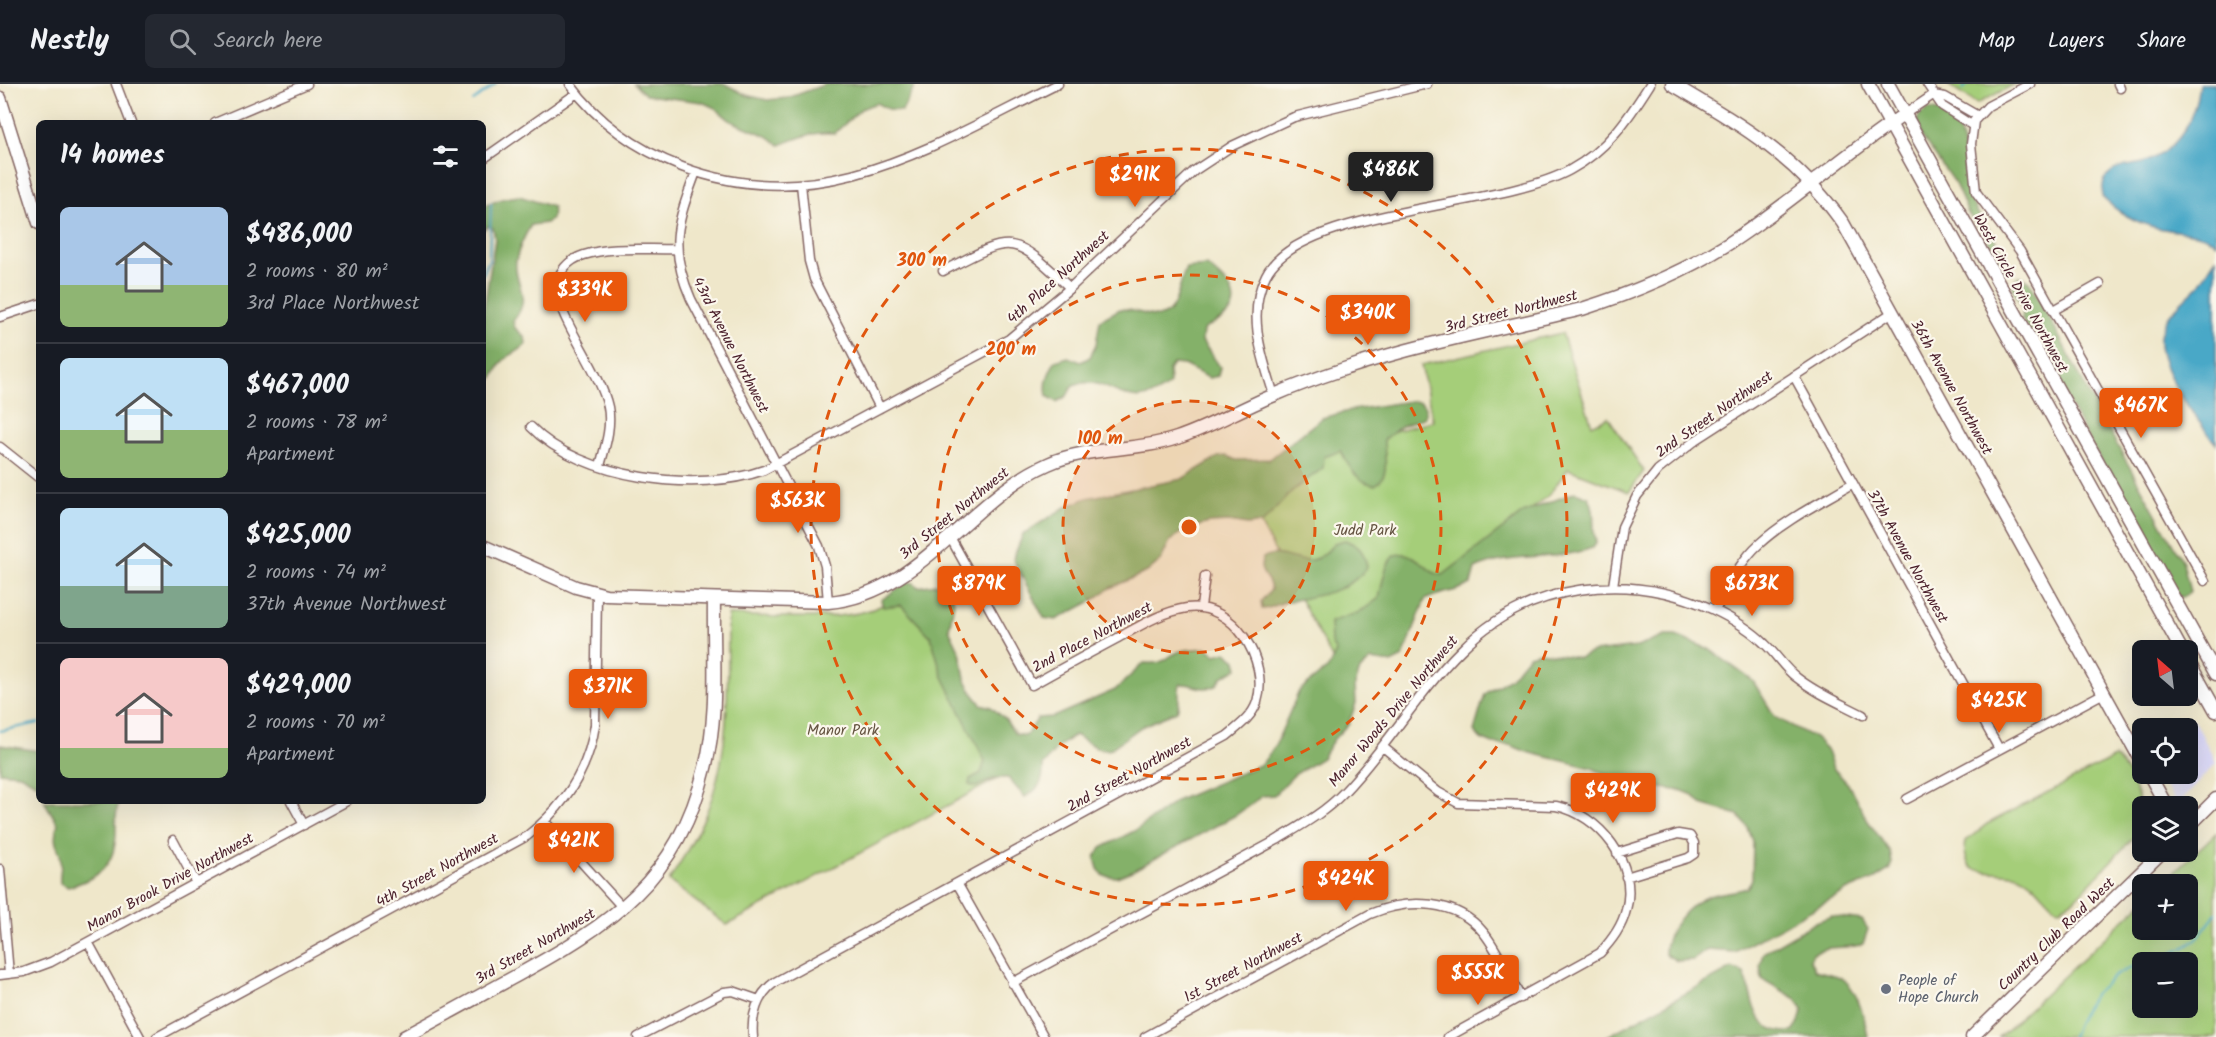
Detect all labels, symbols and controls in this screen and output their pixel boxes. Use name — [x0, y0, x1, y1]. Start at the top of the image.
search box — [145, 14, 565, 68]
text: Nestly — [30, 19, 109, 64]
text: Search here — [214, 24, 323, 59]
icon: search — [166, 25, 199, 58]
text: Map — [1978, 25, 2015, 58]
text: Layers — [2048, 25, 2104, 58]
text: Share — [2137, 25, 2186, 58]
text: 14 homes — [60, 135, 165, 177]
icon: filters — [429, 140, 462, 173]
pin: $486K — [1349, 152, 1433, 203]
text: $486K — [1362, 155, 1420, 187]
pin: $291K — [1093, 157, 1177, 208]
text: $291K — [1109, 160, 1161, 192]
street label: West Circle Drive Northwest — [1966, 209, 2074, 378]
text: $486,000 — [246, 214, 352, 256]
street label: 4th Place Northwest — [1002, 225, 1116, 331]
icon: home — [108, 231, 180, 303]
text: 300 m — [896, 247, 947, 276]
text: 2 rooms · 80 m² — [246, 256, 388, 288]
pin: $339K — [543, 272, 627, 323]
street label: 43rd Avenue Northwest — [685, 273, 775, 418]
text: $339K — [557, 275, 613, 307]
street label: 3rd Street Northwest — [1442, 284, 1580, 340]
text: 3rd Place Northwest — [246, 288, 420, 320]
pin: $340K — [1326, 295, 1410, 346]
text: $340K — [1340, 298, 1396, 330]
street label: 36th Avenue Northwest — [1904, 315, 1998, 460]
text: 200 m — [986, 336, 1037, 365]
text: $467,000 — [246, 365, 349, 407]
street label: 2nd Street Northwest — [1651, 365, 1779, 465]
icon: home — [108, 382, 180, 454]
pin: $467K — [2099, 388, 2183, 439]
text: $467K — [2113, 391, 2169, 423]
text: 2 rooms · 78 m² — [246, 407, 387, 439]
text: 100 m — [1077, 425, 1123, 454]
text: Apartment — [246, 439, 335, 471]
street label: 3rd Street Northwest — [894, 462, 1015, 566]
pin: $563K — [756, 483, 840, 534]
street label: 37th Avenue Northwest — [1860, 485, 1954, 628]
text: $563K — [770, 486, 826, 518]
text: $425,000 — [246, 515, 351, 557]
centre of rings — [1179, 517, 1199, 537]
park label: Judd Park — [1334, 519, 1397, 543]
icon: home — [108, 532, 180, 604]
text: 2 rooms · 74 m² — [246, 557, 386, 589]
pin: $879K — [937, 566, 1021, 617]
pin: $673K — [1710, 566, 1794, 617]
text: $879K — [951, 569, 1007, 601]
text: $673K — [1724, 569, 1780, 601]
text: 37th Avenue Northwest — [246, 589, 446, 621]
street label: 2nd Place Northwest — [1028, 596, 1157, 680]
street label: Manor Woods Drive Northwest — [1323, 630, 1465, 793]
north arrow — [2132, 640, 2198, 706]
map controls — [2132, 640, 2198, 1018]
text: $429,000 — [246, 665, 351, 707]
pin: $371K — [566, 669, 650, 720]
text: $371K — [583, 672, 633, 704]
icon: home — [108, 682, 180, 754]
pin: $425K — [1957, 683, 2041, 734]
text: $425K — [1971, 686, 2027, 718]
text: 2 rooms · 70 m² — [246, 707, 385, 739]
button: locate — [2132, 718, 2198, 784]
park label: Manor Park — [807, 719, 880, 743]
street label: 2nd Street Northwest — [1063, 731, 1196, 819]
text: Apartment — [246, 739, 335, 771]
pin: $429K — [1571, 773, 1655, 824]
text: $429K — [1585, 776, 1641, 808]
button: layers — [2132, 796, 2198, 862]
pin: $421K — [532, 823, 616, 874]
text: $421K — [548, 826, 600, 858]
street label: Manor Brook Drive Northwest — [82, 827, 259, 939]
street label: 4th Street Northwest — [372, 827, 503, 915]
pin: $424K — [1304, 861, 1388, 912]
text: $424K — [1317, 864, 1375, 896]
street label: Country Club Road West — [1992, 872, 2121, 997]
button: + — [2132, 874, 2198, 940]
street label: 3rd Street Northwest — [471, 902, 601, 991]
street label: 1st Street Northwest — [1180, 926, 1307, 1009]
button: − — [2132, 952, 2198, 1018]
pin: $555K — [1436, 955, 1520, 1006]
text: $555K — [1451, 958, 1505, 990]
place label: People of Hope Church — [1898, 969, 1979, 1010]
marker: People of Hope Church — [1879, 982, 1893, 996]

